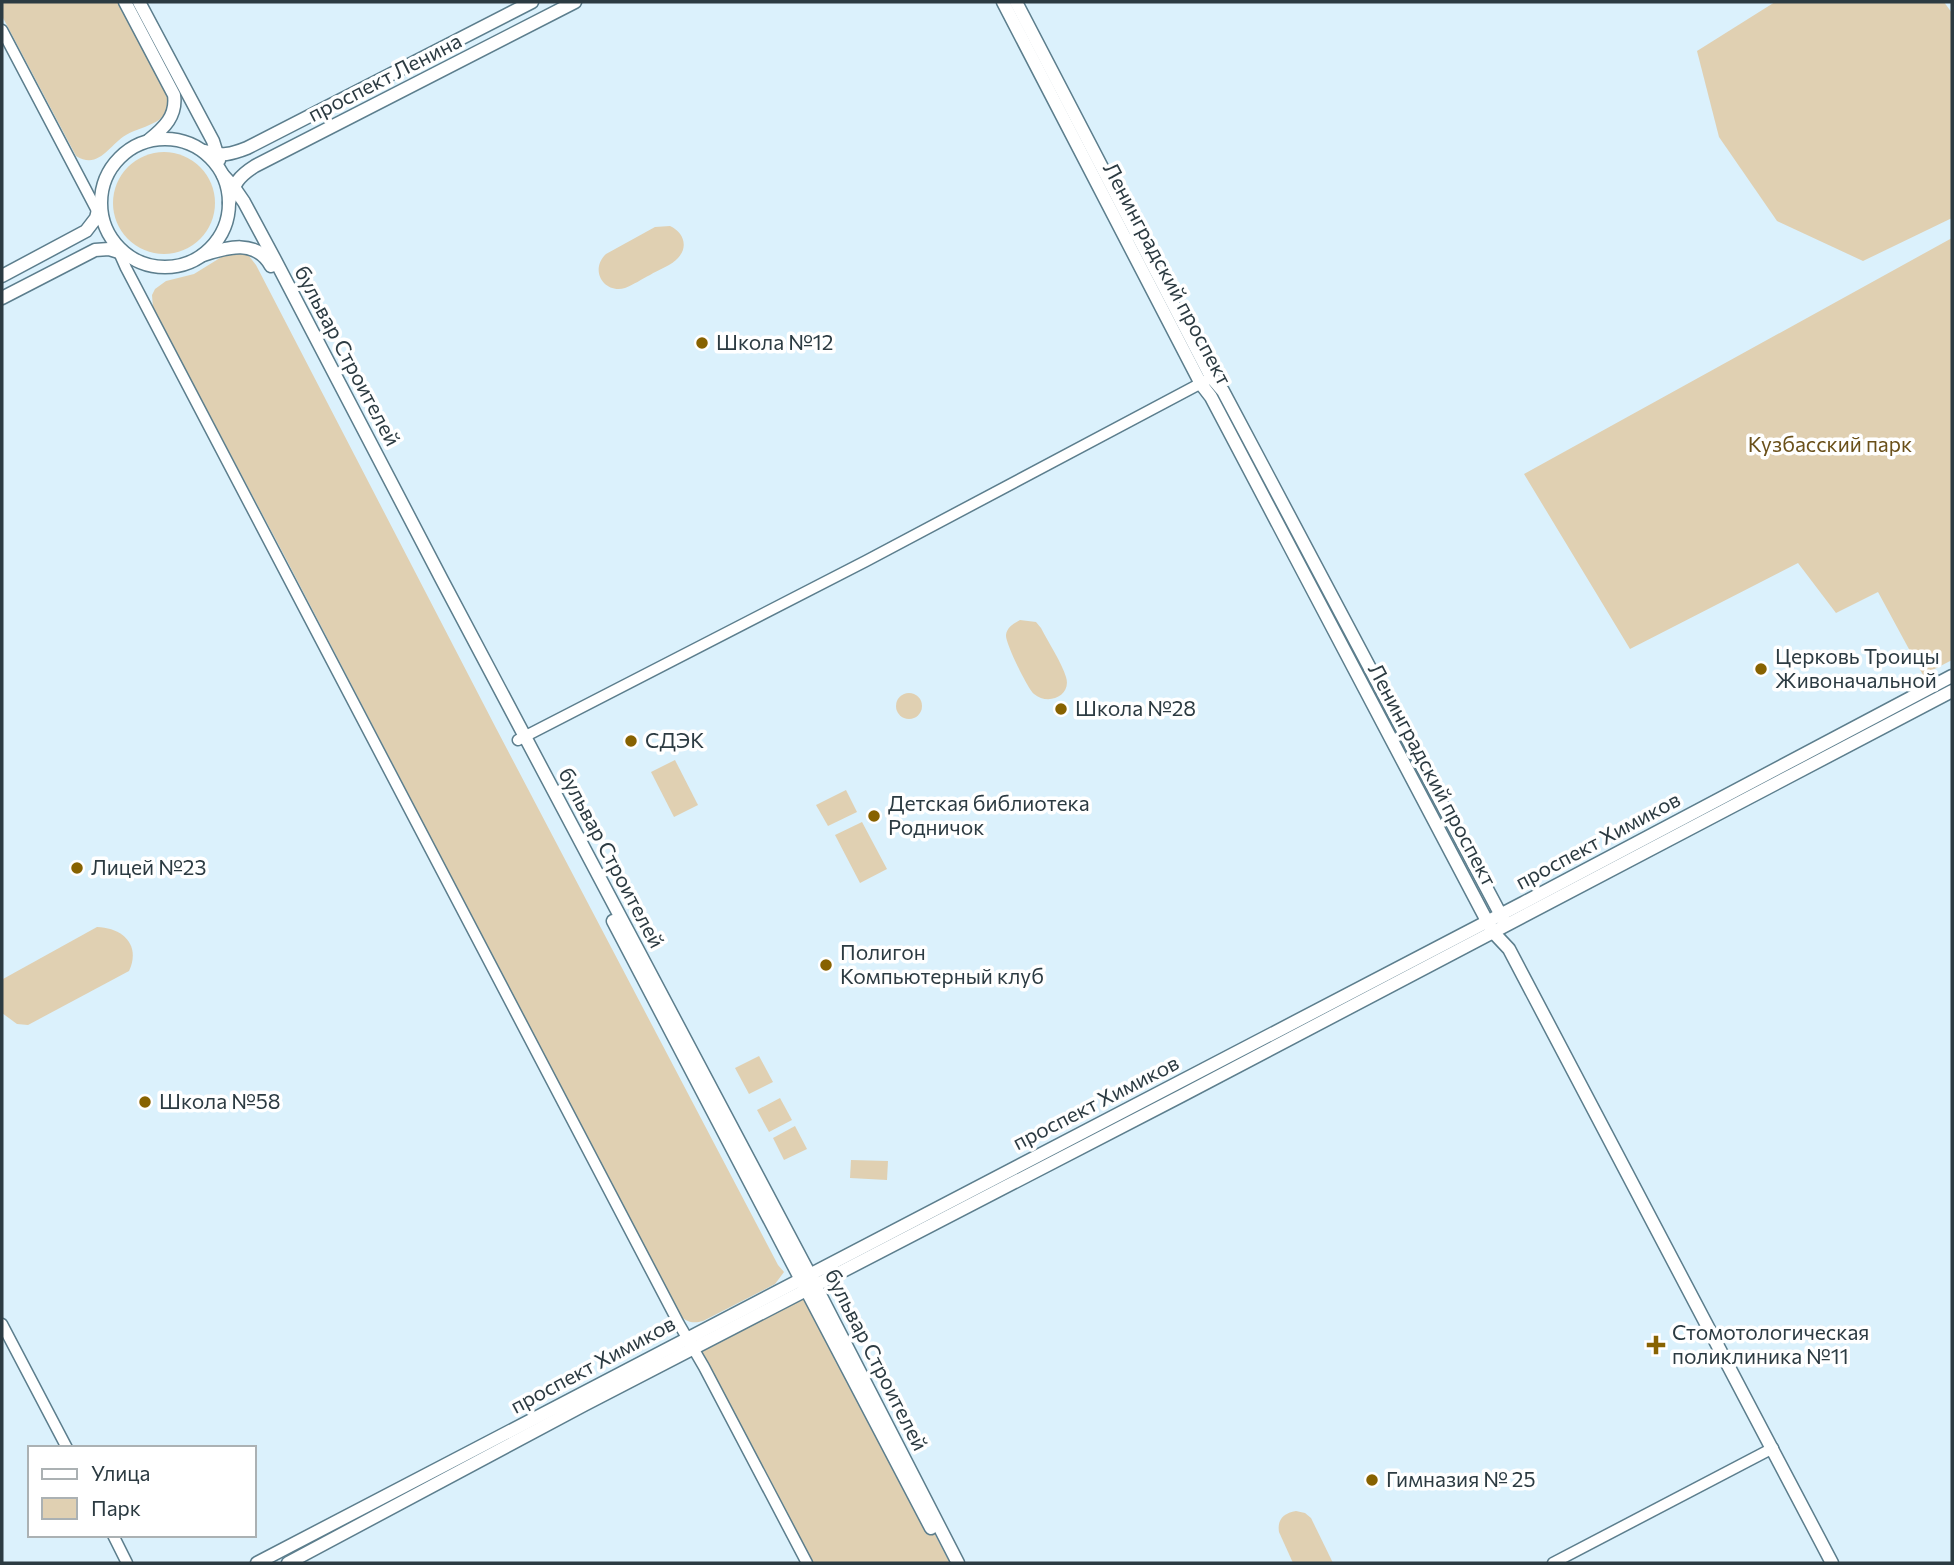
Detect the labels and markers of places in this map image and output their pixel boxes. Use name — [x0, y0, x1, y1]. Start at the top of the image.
place label: Школа №12 — [716, 329, 833, 354]
marker: Школа №12 — [694, 335, 710, 351]
place label: Церковь Троицы Живоначальной — [1775, 643, 1940, 692]
marker: Церковь Троицы Живоначальной — [1753, 661, 1769, 677]
place label: Школа №28 — [1075, 695, 1196, 720]
marker: Школа №28 — [1053, 701, 1069, 717]
place label: СДЭК — [645, 727, 704, 752]
marker: СДЭК — [623, 733, 639, 749]
place label: Детская библиотека Родничок — [888, 790, 1090, 839]
marker: Детская библиотека Родничок — [866, 808, 882, 824]
place label: Лицей №23 — [91, 854, 206, 879]
marker: Лицей №23 — [69, 860, 85, 876]
place label: Полигон Компьютерный клуб — [840, 939, 1044, 988]
marker: Полигон Компьютерный клуб — [818, 957, 834, 973]
place label: Школа №58 — [159, 1088, 281, 1113]
marker: Школа №58 — [137, 1094, 153, 1110]
place label: Стомотологическая поликлиника №11 — [1672, 1319, 1869, 1368]
marker: Стомотологическая поликлиника №11 — [1646, 1335, 1666, 1355]
place label: Гимназия № 25 — [1386, 1466, 1536, 1491]
marker: Гимназия № 25 — [1364, 1472, 1380, 1488]

